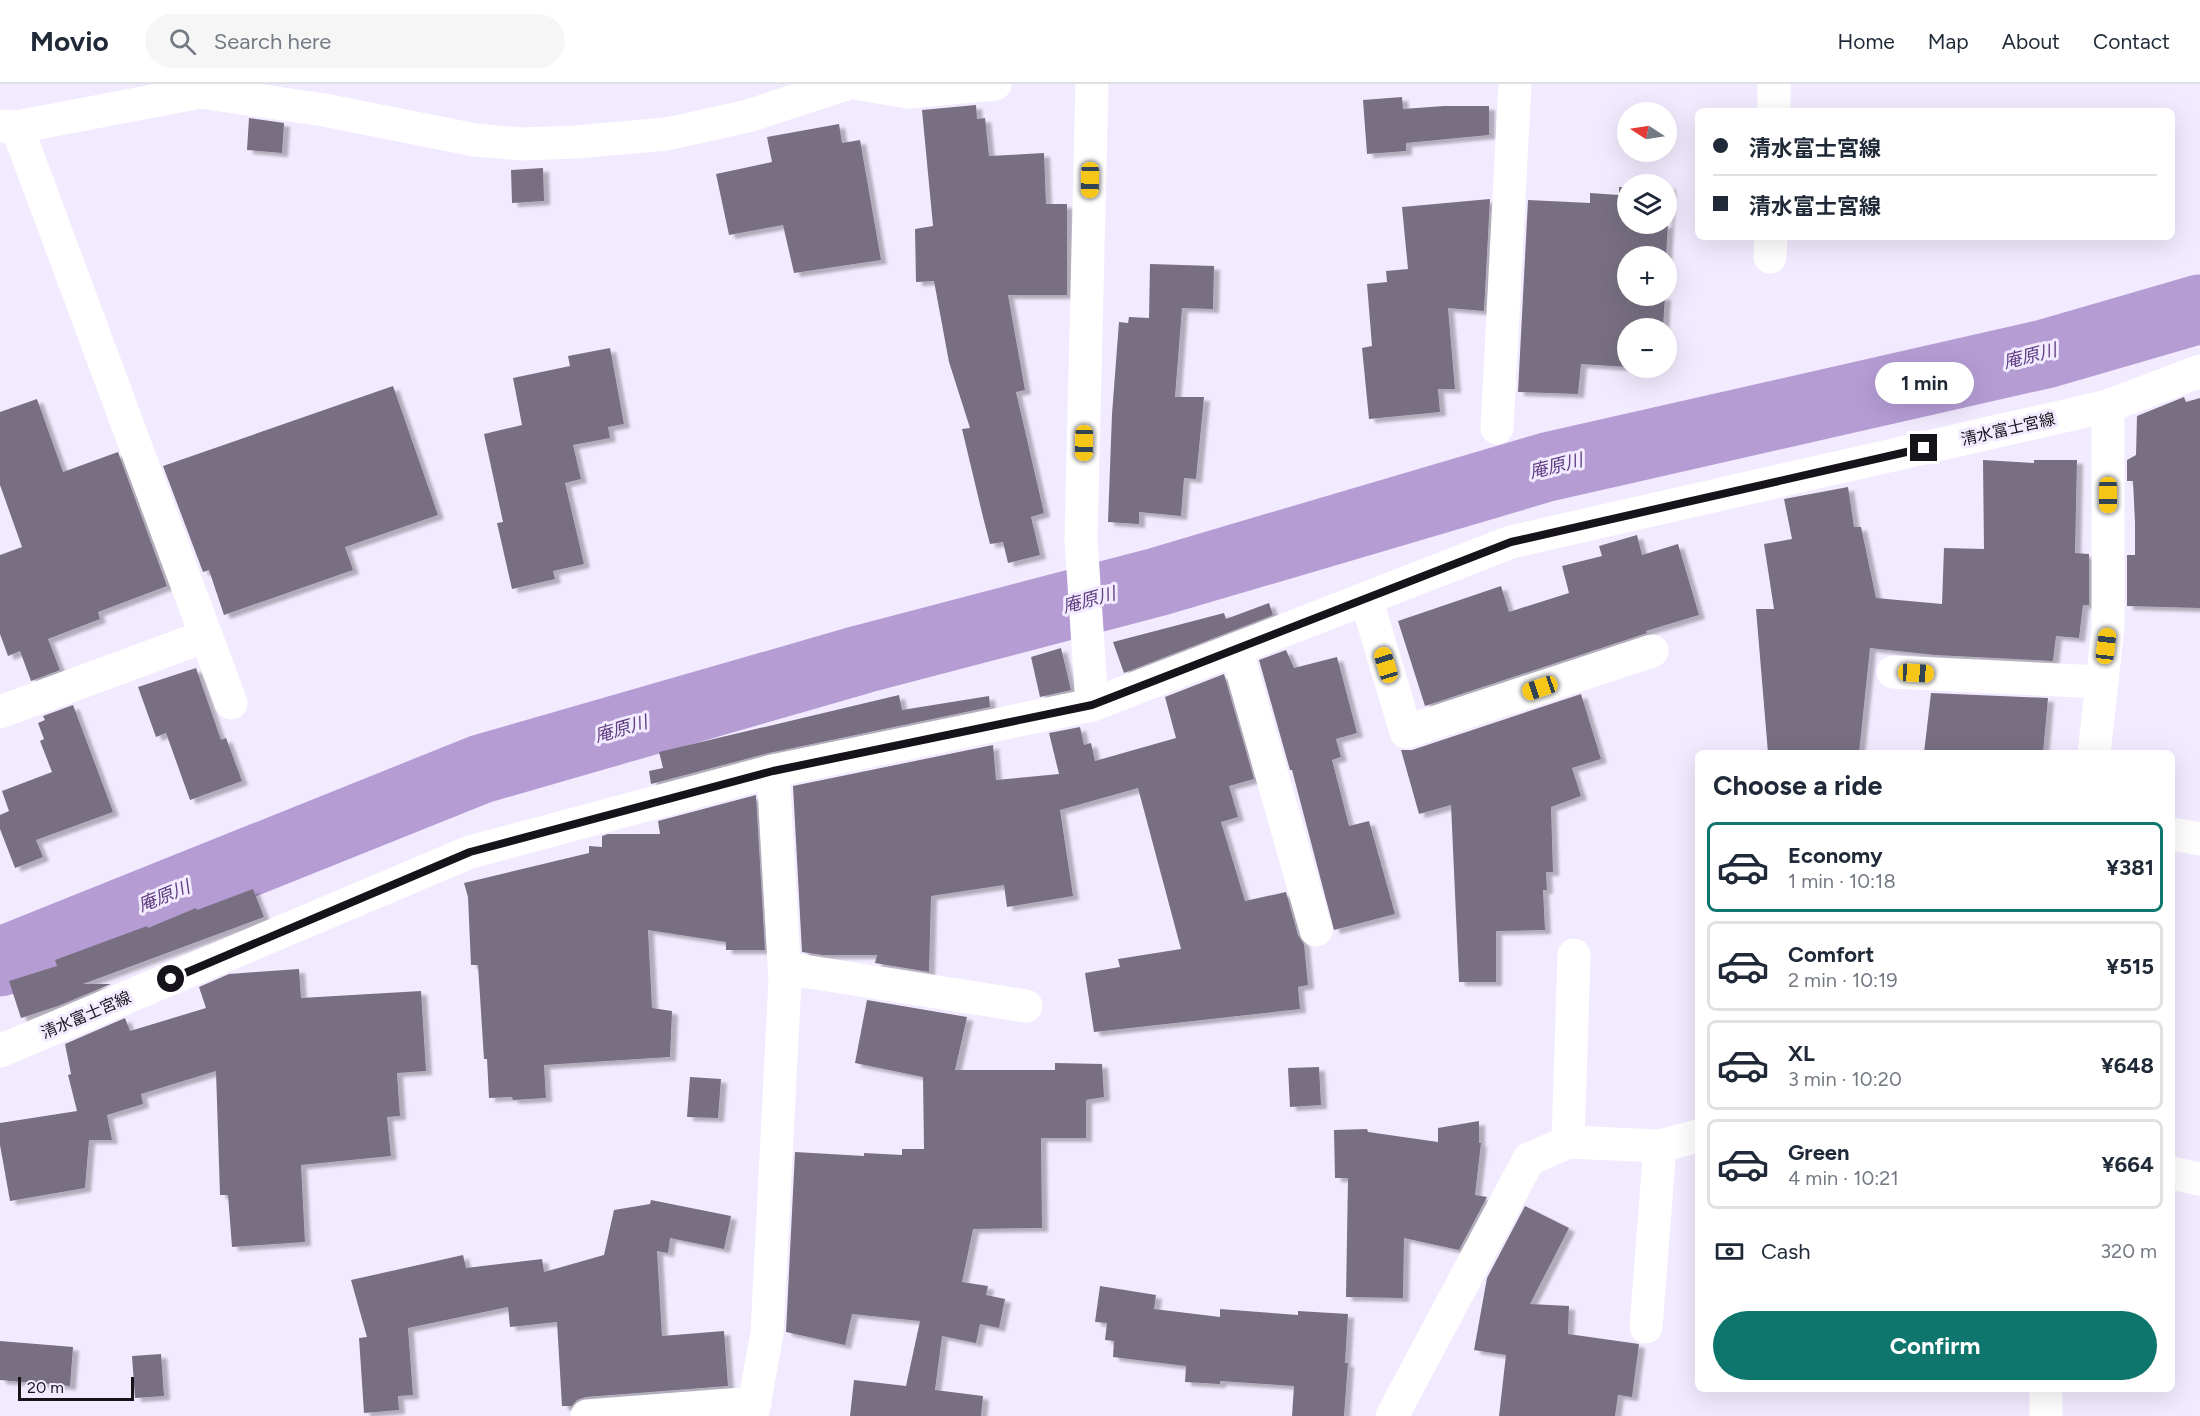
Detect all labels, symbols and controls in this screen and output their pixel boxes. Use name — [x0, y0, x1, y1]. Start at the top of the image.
search box — [145, 14, 565, 68]
text: Movio — [30, 24, 109, 58]
icon: search — [166, 25, 199, 58]
text: Search here — [214, 28, 331, 55]
text: Home — [1838, 29, 1895, 54]
text: Map — [1928, 29, 1969, 54]
text: About — [2002, 29, 2060, 54]
text: Contact — [2093, 29, 2170, 54]
north arrow — [1617, 102, 1677, 162]
map controls — [1617, 102, 1677, 378]
text: 清水富士宮線 — [1749, 135, 1881, 162]
car — [1081, 162, 1099, 198]
button: layers — [1617, 174, 1677, 234]
text: 清水富士宮線 — [1749, 193, 1881, 220]
button: + — [1617, 246, 1677, 306]
button: − — [1617, 318, 1677, 378]
water label: 庵原川 — [2001, 338, 2061, 373]
callout: 1 min — [1874, 361, 1974, 403]
text: 1 min — [1901, 371, 1948, 395]
street label: 清水富士宮線 — [1959, 409, 2057, 449]
car — [1075, 425, 1093, 461]
route end — [1910, 434, 1937, 461]
water label: 庵原川 — [1527, 448, 1587, 483]
car — [2099, 477, 2117, 513]
water label: 庵原川 — [1060, 582, 1120, 618]
car — [2095, 627, 2117, 665]
car — [1372, 645, 1400, 685]
car — [1898, 663, 1934, 683]
car — [1520, 674, 1560, 702]
water label: 庵原川 — [592, 710, 652, 747]
text: Choose a ride — [1713, 769, 1882, 802]
icon: car — [1716, 840, 1770, 894]
text: Economy — [1788, 842, 1883, 869]
text: ¥381 — [2106, 854, 2154, 881]
text: 1 min · 10:18 — [1788, 869, 1896, 893]
water label: 庵原川 — [135, 875, 195, 916]
icon: car — [1716, 939, 1770, 993]
text: Comfort — [1788, 941, 1874, 968]
text: ¥515 — [2106, 953, 2154, 980]
route start — [157, 965, 184, 992]
text: 2 min · 10:19 — [1788, 968, 1898, 992]
street label: 清水富士宮線 — [38, 987, 134, 1043]
icon: car — [1716, 1038, 1770, 1092]
text: XL — [1788, 1040, 1815, 1067]
text: ¥648 — [2101, 1052, 2154, 1079]
text: 3 min · 10:20 — [1788, 1067, 1902, 1091]
icon: car — [1716, 1137, 1770, 1191]
text: Green — [1788, 1139, 1850, 1166]
text: ¥664 — [2101, 1151, 2154, 1178]
text: 4 min · 10:21 — [1788, 1166, 1899, 1190]
icon: cash — [1713, 1235, 1746, 1268]
text: Cash — [1761, 1238, 1811, 1265]
text: 320 m — [2100, 1239, 2157, 1263]
button: Confirm — [1713, 1311, 2157, 1380]
scale bar — [18, 1374, 134, 1402]
text: 20 m — [27, 1378, 64, 1397]

